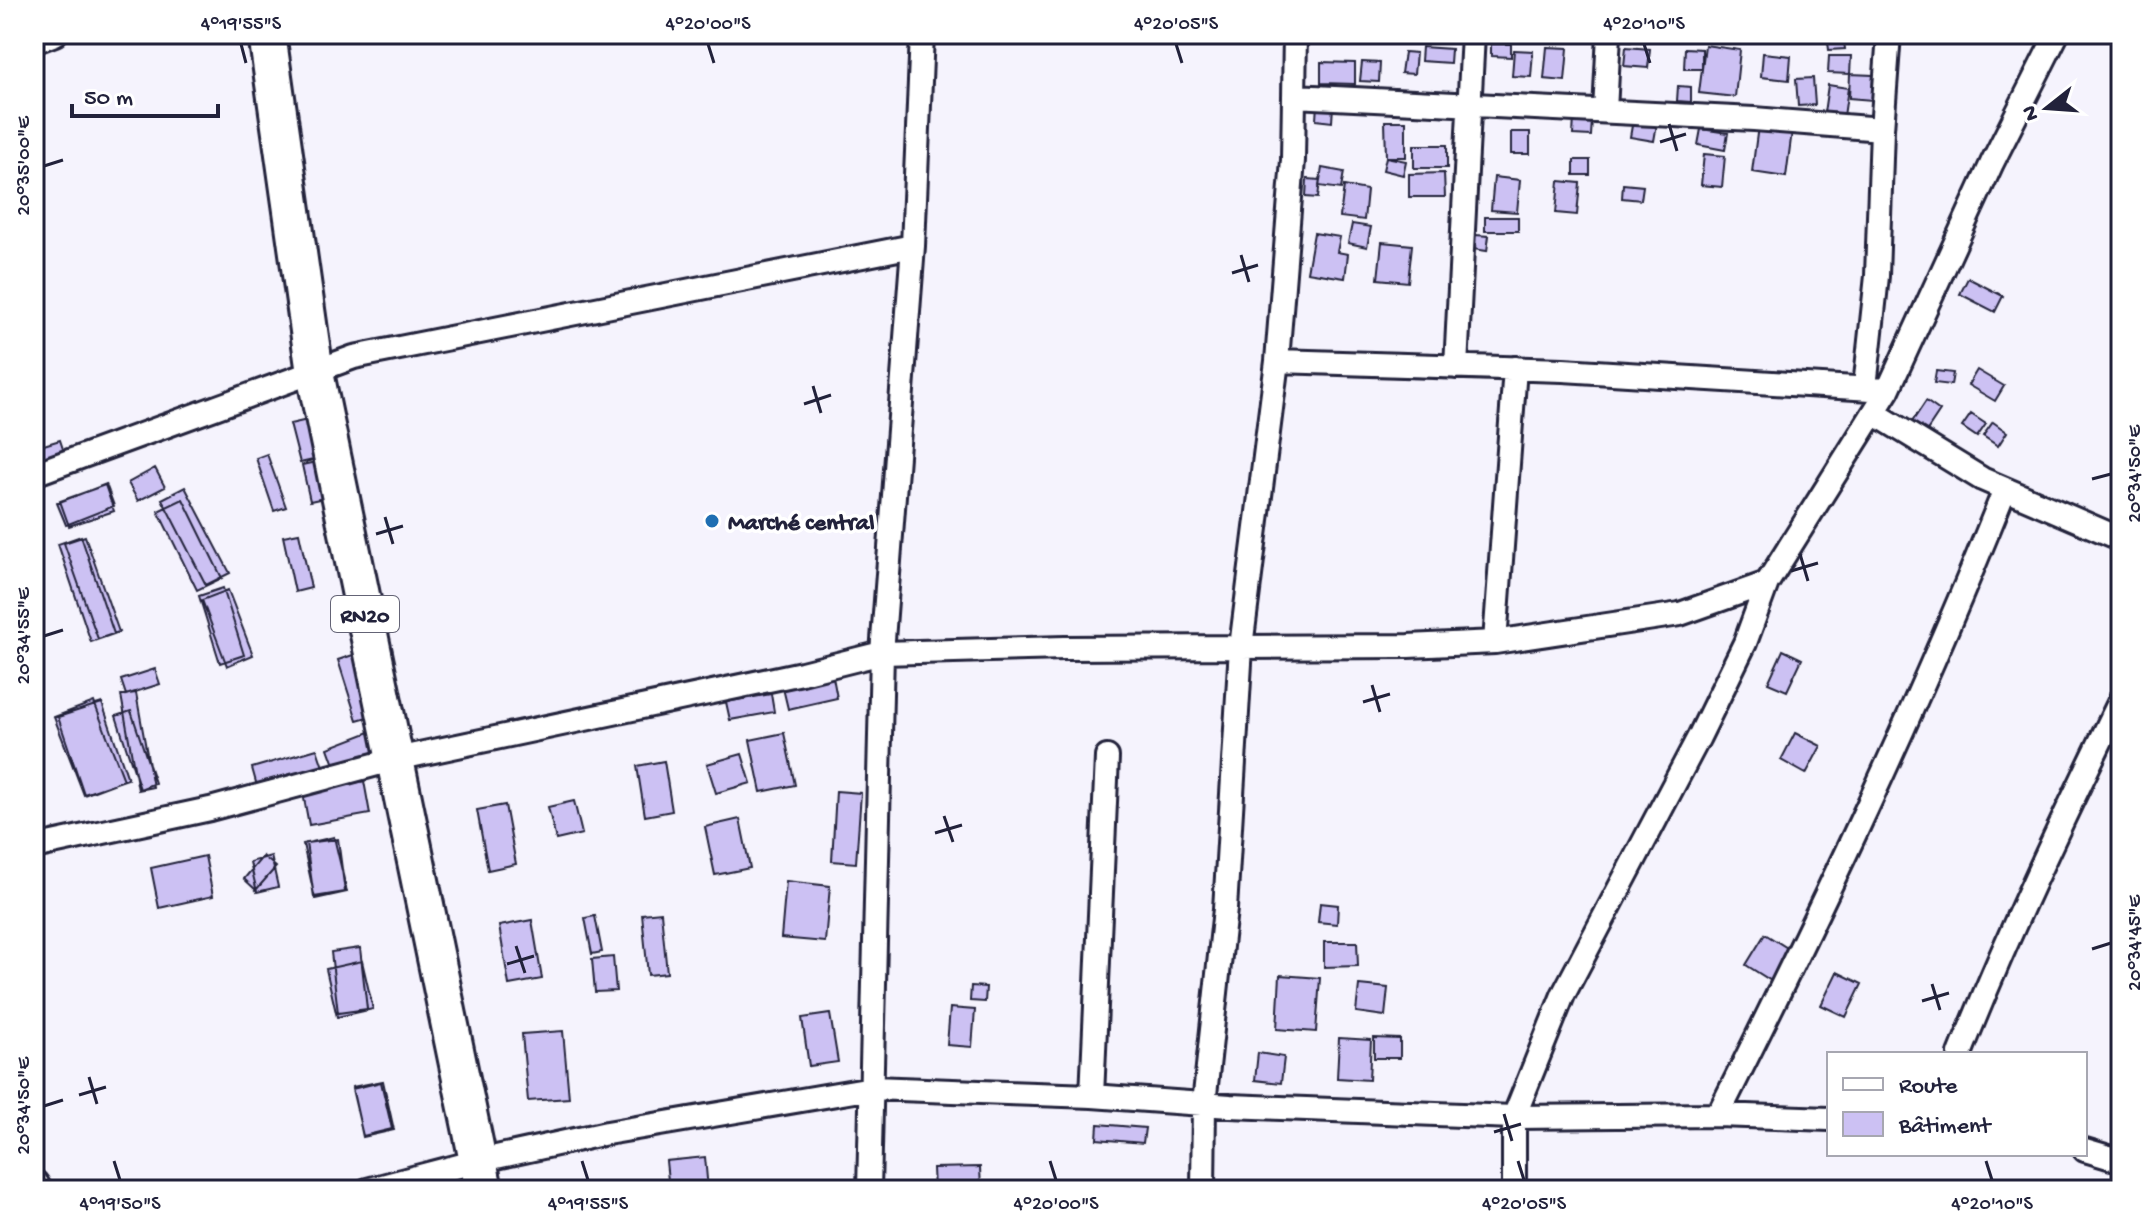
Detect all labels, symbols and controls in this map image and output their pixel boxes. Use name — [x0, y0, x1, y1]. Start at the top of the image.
text: 4°19'55"S — [201, 14, 282, 37]
text: 4°20'00"S — [666, 14, 751, 37]
text: 4°20'05"S — [1134, 14, 1219, 37]
text: 4°20'10"S — [1603, 14, 1686, 37]
scale bar — [72, 68, 218, 118]
north arrow — [2007, 68, 2087, 148]
text: 50 m — [84, 85, 133, 114]
text: N — [2017, 102, 2046, 123]
text: 20°35'00"E — [14, 115, 37, 216]
text: 20°34'50"E — [2125, 424, 2148, 523]
place label: Marché central — [728, 510, 874, 539]
marker: Marché central — [703, 512, 721, 530]
text: 20°34'55"E — [14, 586, 37, 684]
road number: RN20 — [331, 596, 399, 632]
text: 20°34'45"E — [2125, 894, 2148, 991]
legend — [1827, 1052, 2087, 1156]
text: 20°34'50"E — [14, 1056, 37, 1155]
text: Route — [1899, 1073, 1958, 1102]
text: Bâtiment — [1898, 1113, 1992, 1142]
text: 4°19'50"S — [79, 1194, 161, 1217]
text: 4°19'55"S — [548, 1194, 629, 1217]
text: 4°20'00"S — [1014, 1194, 1099, 1217]
text: 4°20'05"S — [1482, 1194, 1567, 1217]
text: 4°20'10"S — [1951, 1194, 2034, 1217]

